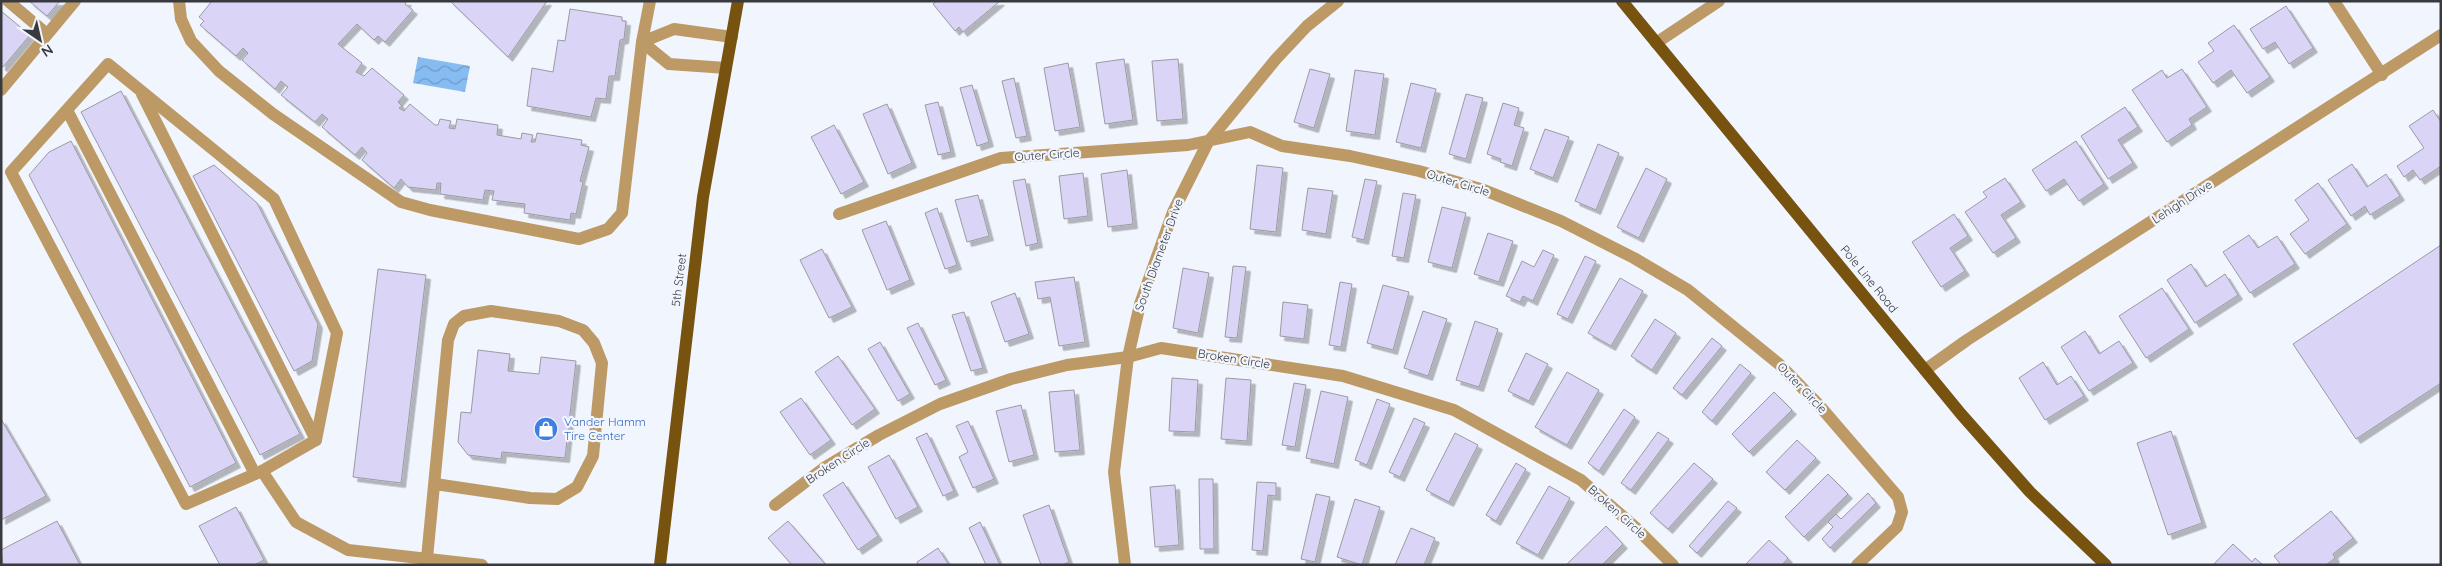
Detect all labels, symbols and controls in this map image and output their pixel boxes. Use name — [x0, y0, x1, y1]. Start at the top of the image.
north arrow — [15, 15, 65, 65]
text: N — [38, 40, 57, 61]
street label: Outer Circle — [1014, 145, 1080, 164]
street label: Outer Circle — [1425, 166, 1492, 199]
street label: Lehigh Drive — [2149, 176, 2215, 227]
street label: South Diameter Drive — [1131, 196, 1186, 313]
street label: Pole Line Road — [1838, 242, 1901, 316]
street label: 5th Street — [668, 252, 689, 307]
street label: Broken Circle — [1197, 345, 1271, 372]
street label: Outer Circle — [1774, 359, 1831, 416]
place label: Vander Hamm Tire Center — [564, 414, 646, 443]
shop icon: Vander Hamm Tire Center — [533, 416, 559, 442]
street label: Broken Circle — [803, 434, 873, 487]
street label: Broken Circle — [1585, 482, 1650, 542]

